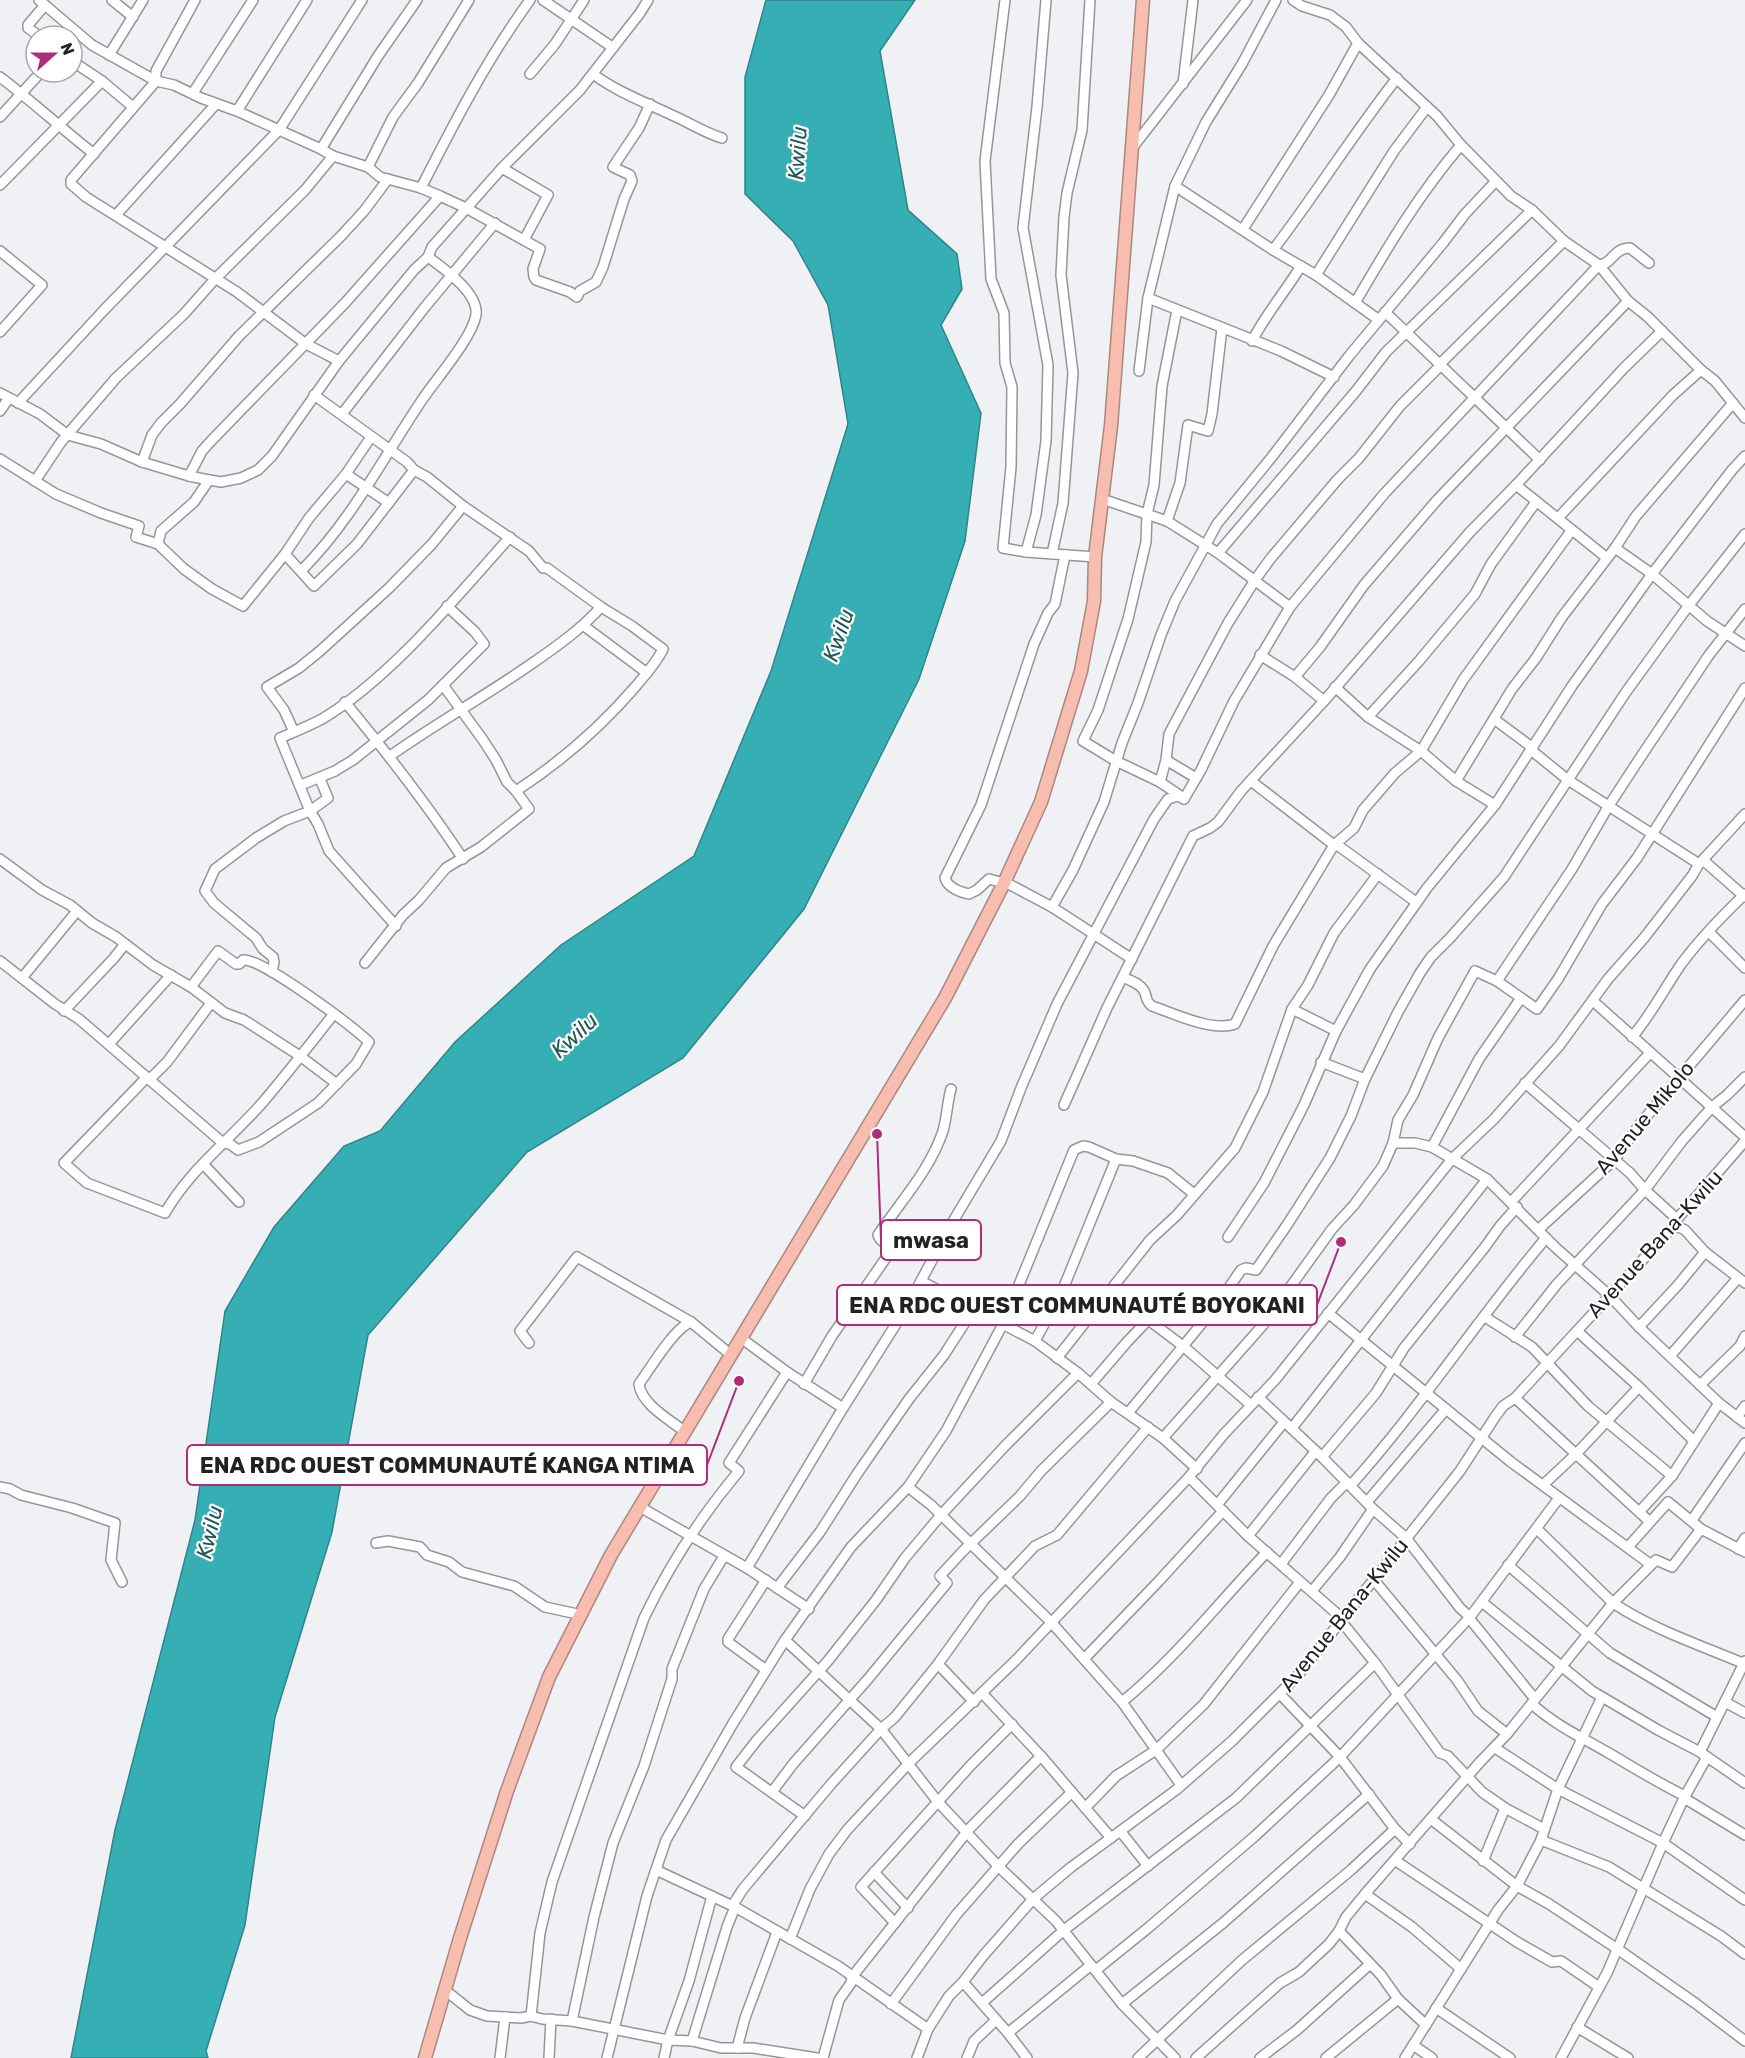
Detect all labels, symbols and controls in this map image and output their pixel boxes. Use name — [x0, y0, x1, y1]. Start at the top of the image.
north arrow — [24, 24, 84, 84]
text: N — [57, 40, 78, 58]
water label: Kwilu — [782, 125, 813, 181]
water label: Kwilu — [817, 605, 860, 665]
water label: Kwilu — [545, 1007, 603, 1064]
street label: Avenue Mikolo — [1590, 1056, 1699, 1179]
street label: Avenue Bana-Kwilu — [1582, 1165, 1728, 1323]
callout: mwasa — [881, 1220, 981, 1260]
text: mwasa — [893, 1227, 969, 1254]
callout: ENA RDC OUEST COMMUNAUTÉ BOYOKANI — [837, 1285, 1317, 1325]
text: ENA RDC OUEST COMMUNAUTÉ BOYOKANI — [849, 1292, 1305, 1319]
callout: ENA RDC OUEST COMMUNAUTÉ KANGA NTIMA — [187, 1445, 707, 1485]
text: ENA RDC OUEST COMMUNAUTÉ KANGA NTIMA — [200, 1452, 695, 1479]
water label: Kwilu — [190, 1503, 229, 1561]
street label: Avenue Bana-Kwilu — [1274, 1533, 1413, 1696]

